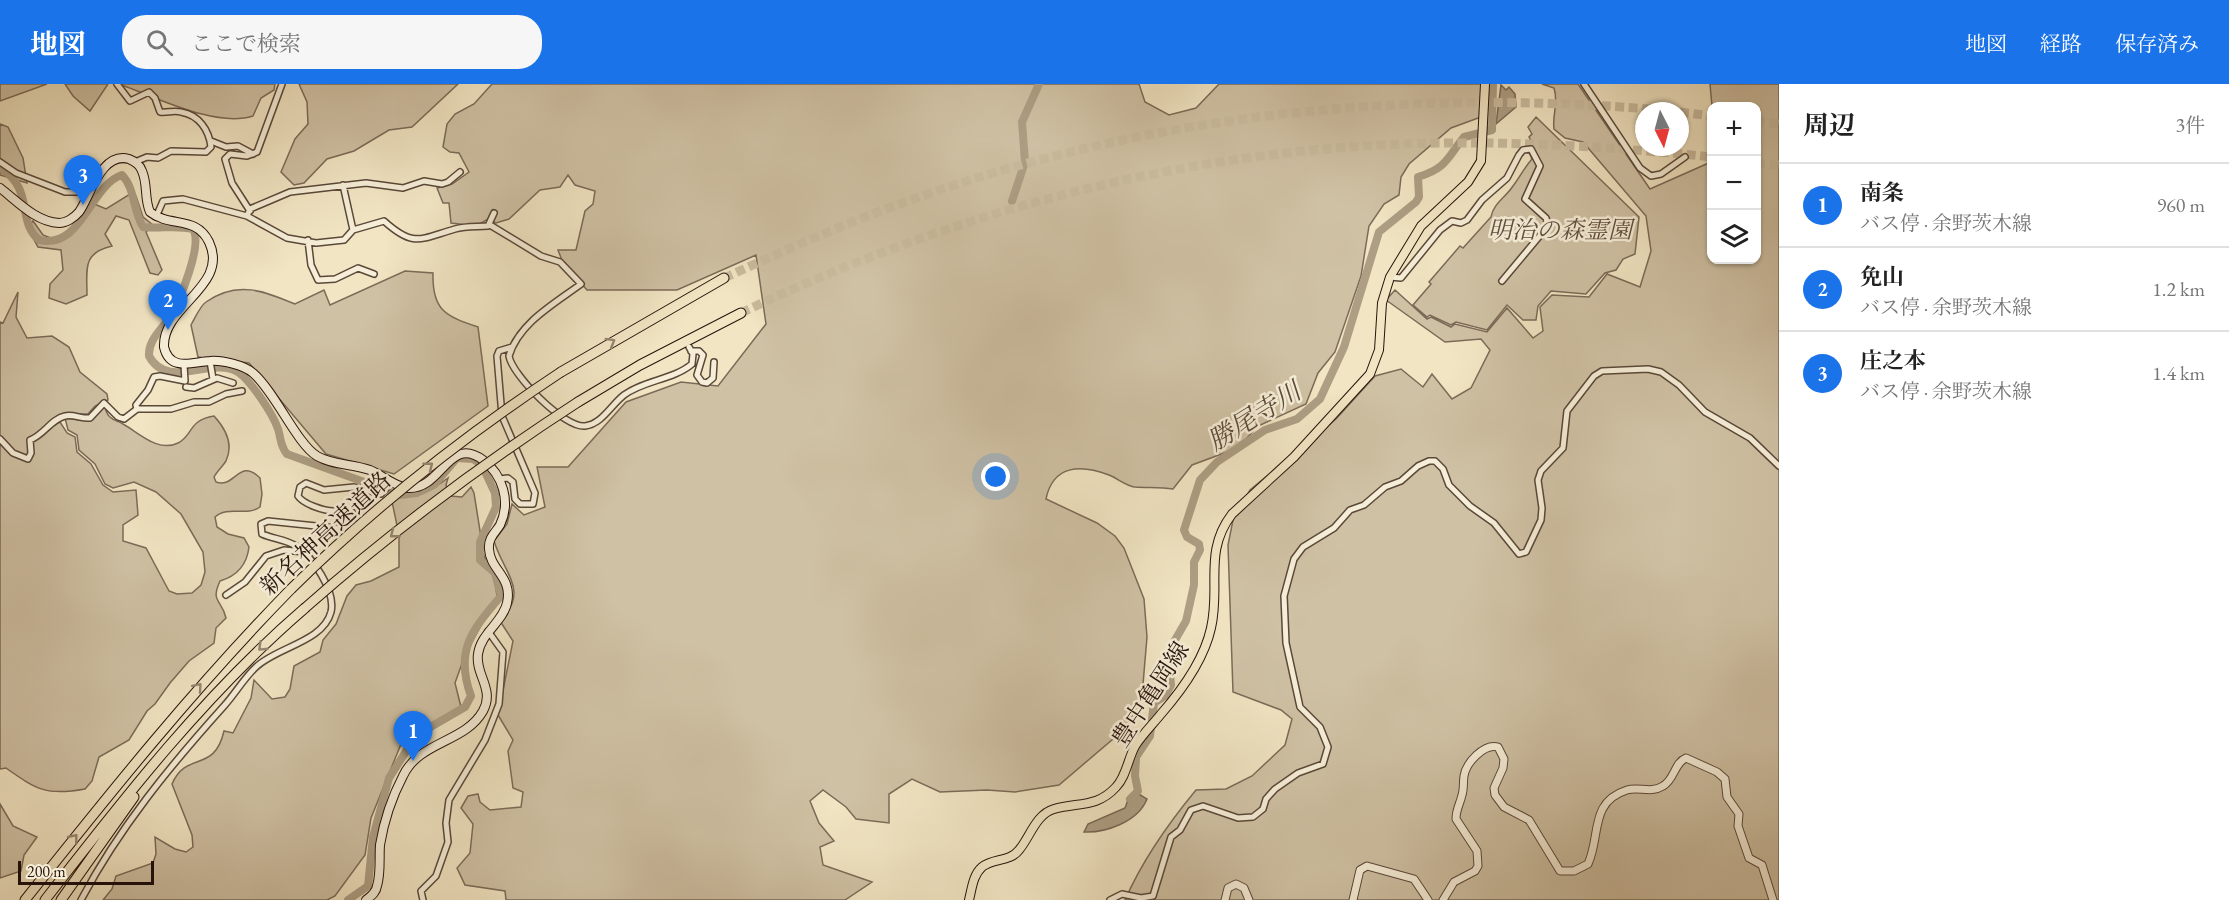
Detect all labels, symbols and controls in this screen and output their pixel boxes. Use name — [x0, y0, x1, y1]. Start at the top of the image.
search box — [122, 15, 542, 69]
text: 地図 — [30, 26, 86, 62]
icon: search — [143, 26, 176, 59]
text: ここで検索 — [191, 29, 301, 58]
text: 地図 — [1965, 30, 2007, 57]
text: 経路 — [2040, 30, 2082, 57]
text: 保存済み — [2115, 30, 2199, 57]
north arrow — [1635, 102, 1689, 156]
map controls — [1707, 102, 1761, 264]
button: + — [1707, 102, 1761, 156]
text: 周辺 — [1803, 108, 1855, 142]
text: 3件 — [2175, 112, 2205, 138]
pin: 3 — [64, 156, 103, 205]
button: − — [1707, 156, 1761, 210]
text: 南条 — [1860, 178, 1904, 207]
text: 1 — [1817, 192, 1828, 218]
text: 960 m — [2157, 192, 2205, 218]
button: layers — [1707, 210, 1761, 264]
text: バス停 · 余野茨木線 — [1860, 210, 2032, 236]
park label: 明治の森霊園 — [1488, 214, 1636, 245]
text: 免山 — [1860, 262, 1904, 291]
text: 2 — [1817, 276, 1828, 302]
text: 1.2 km — [2152, 276, 2205, 302]
pin: 2 — [148, 280, 188, 330]
text: バス停 · 余野茨木線 — [1860, 294, 2032, 320]
one-way arrow — [605, 337, 615, 349]
text: 庄之本 — [1860, 346, 1926, 375]
text: 3 — [1817, 360, 1828, 386]
text: 1.4 km — [2152, 360, 2205, 386]
water label: 勝尾寺川 — [1201, 372, 1310, 458]
text: バス停 · 余野茨木線 — [1860, 378, 2032, 404]
your location — [981, 462, 1010, 491]
one-way arrow — [422, 463, 433, 474]
street label: 新名神高速道路 — [253, 464, 397, 602]
one-way arrow — [390, 526, 401, 537]
street label: 豊中亀岡線 — [1104, 635, 1196, 753]
one-way arrow — [258, 639, 269, 650]
one-way arrow — [191, 683, 202, 694]
pin: 1 — [394, 712, 432, 761]
one-way arrow — [67, 834, 78, 845]
scale bar — [18, 858, 154, 886]
text: 200 m — [27, 861, 66, 882]

